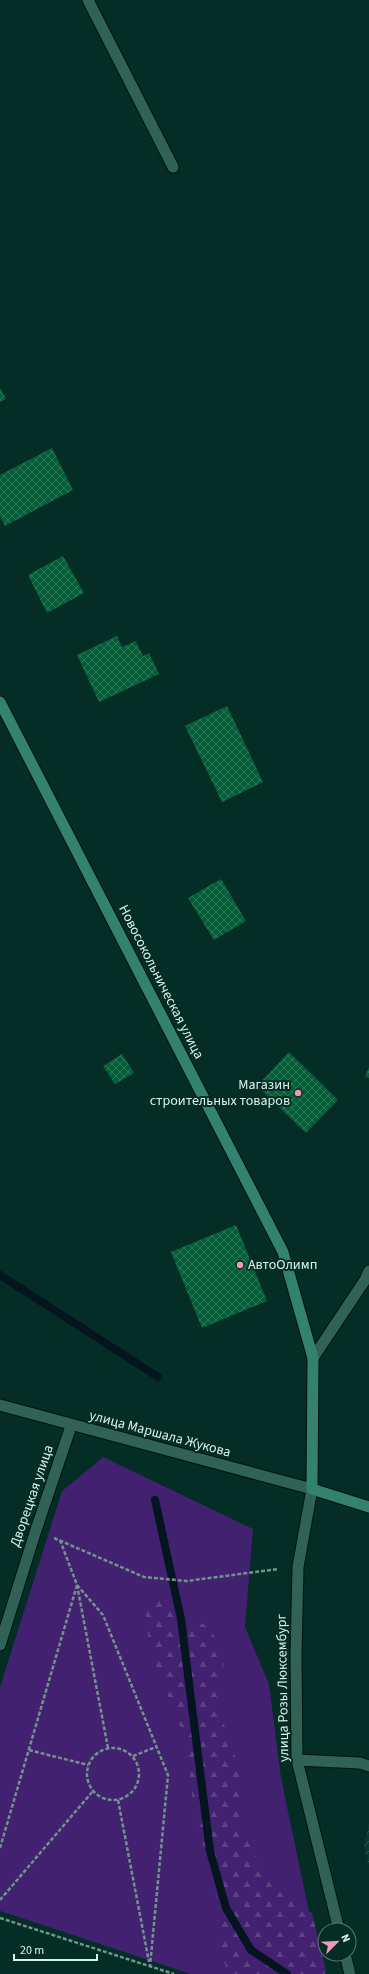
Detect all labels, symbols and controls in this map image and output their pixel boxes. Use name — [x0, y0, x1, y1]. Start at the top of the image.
street label: Новосокольническая улица — [113, 901, 209, 1063]
place label: Магазин строительных товаров — [150, 1075, 290, 1111]
marker: Магазин строительных товаров — [293, 1088, 303, 1098]
place label: АвтоОлимп — [248, 1255, 317, 1275]
marker: АвтоОлимп — [235, 1260, 245, 1270]
street label: улица Маршала Жукова — [87, 1405, 233, 1463]
street label: Дворецкая улица — [5, 1442, 59, 1550]
street label: улица Розы Люксембург — [272, 1613, 294, 1762]
north arrow — [317, 1922, 357, 1962]
text: N — [337, 1932, 354, 1945]
scale bar — [14, 1936, 97, 1962]
text: 20 m — [20, 1942, 44, 1959]

